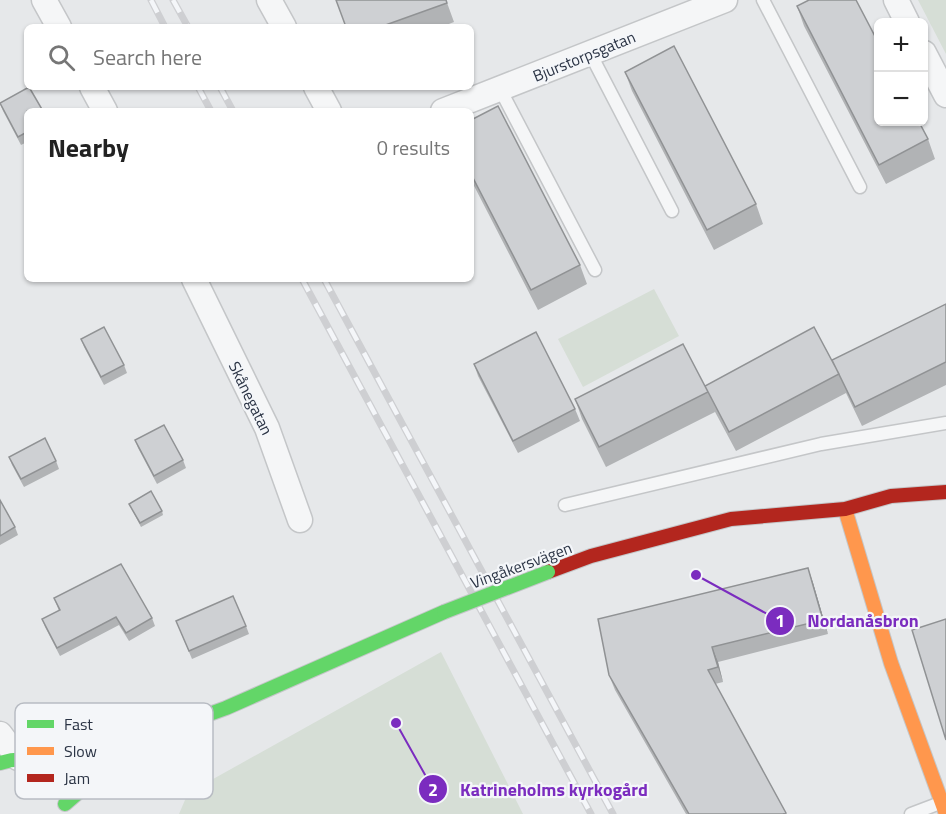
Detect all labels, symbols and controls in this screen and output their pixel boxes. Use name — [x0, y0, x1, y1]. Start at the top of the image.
map controls — [874, 18, 928, 126]
button: + — [874, 18, 928, 72]
search box — [24, 24, 474, 90]
street label: Bjurstorpsgatan — [529, 25, 639, 87]
text: Search here — [93, 40, 202, 74]
icon: search — [45, 41, 78, 74]
button: − — [874, 72, 928, 126]
text: Nearby — [48, 128, 129, 167]
text: 0 results — [377, 132, 450, 163]
street label: Skånegatan — [223, 357, 279, 439]
street label: Vingåkersvägen — [467, 536, 575, 594]
callout: Nordanåsbron — [765, 603, 931, 639]
text: 1 — [775, 607, 785, 634]
text: Nordanåsbron — [807, 607, 919, 634]
legend — [15, 703, 213, 799]
text: Fast — [64, 712, 93, 736]
text: Slow — [64, 739, 97, 763]
text: Jam — [64, 766, 90, 790]
callout: Katrineholms kyrkogård — [418, 771, 660, 807]
text: 2 — [428, 776, 438, 803]
text: Katrineholms kyrkogård — [460, 776, 648, 803]

